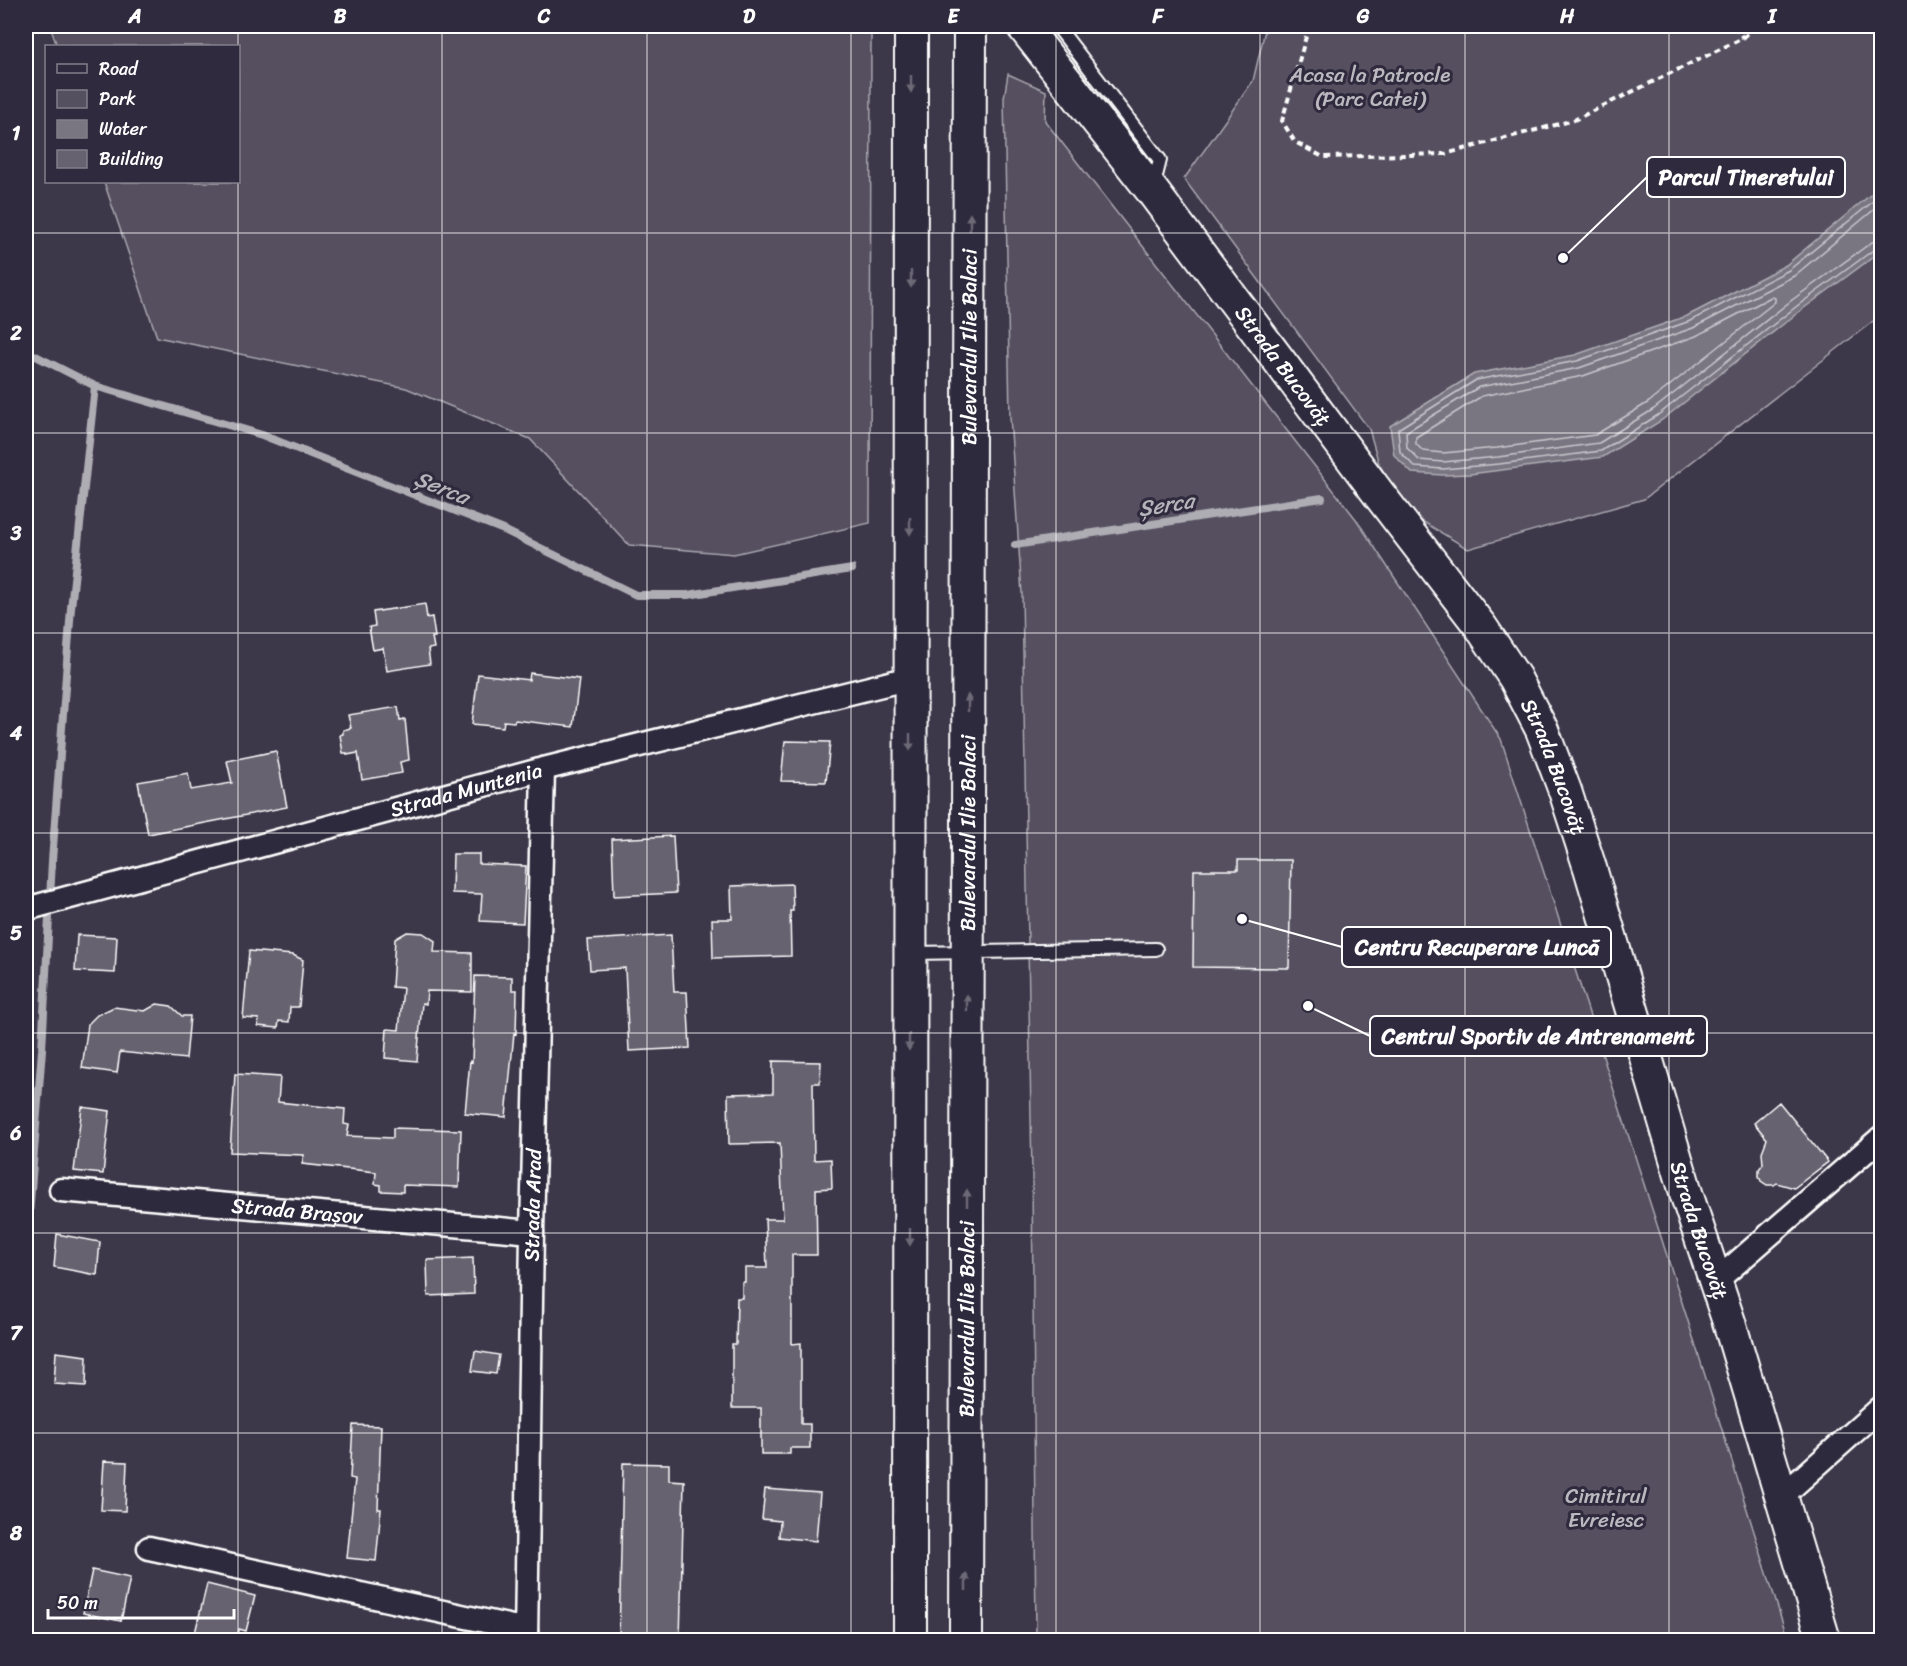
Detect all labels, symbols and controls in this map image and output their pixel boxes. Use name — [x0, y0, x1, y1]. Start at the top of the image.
text: A — [127, 0, 142, 34]
text: B — [334, 0, 347, 34]
text: C — [537, 0, 551, 34]
text: D — [743, 0, 756, 34]
text: E — [947, 0, 960, 34]
text: F — [1152, 0, 1165, 34]
text: G — [1356, 0, 1370, 34]
text: H — [1559, 0, 1575, 34]
text: I — [1767, 0, 1778, 34]
legend — [45, 45, 240, 183]
text: Road — [99, 53, 139, 85]
park label: Acasa la Patrocle (Parc Catei) — [1289, 56, 1450, 118]
one-way arrow — [906, 74, 916, 93]
text: Park — [99, 83, 136, 115]
text: Water — [99, 113, 148, 145]
text: 1 — [12, 116, 21, 151]
text: Building — [99, 143, 163, 175]
callout: Parcul Tineretului — [1647, 157, 1845, 197]
text: Parcul Tineretului — [1659, 158, 1835, 197]
one-way arrow — [965, 212, 975, 231]
street label: Bulevardul Ilie Balaci — [950, 248, 988, 445]
one-way arrow — [906, 269, 916, 288]
street label: Strada Bucovăț — [1225, 297, 1341, 435]
text: 2 — [9, 316, 22, 351]
water label: Șerca — [408, 459, 478, 517]
water label: Șerca — [1135, 480, 1200, 528]
text: 3 — [10, 516, 22, 551]
one-way arrow — [905, 517, 915, 536]
street label: Strada Bucovăț — [1510, 692, 1597, 840]
one-way arrow — [963, 694, 973, 713]
text: 4 — [9, 716, 23, 751]
one-way arrow — [905, 733, 915, 752]
street label: Bulevardul Ilie Balaci — [949, 734, 987, 931]
street label: Strada Muntenia — [386, 751, 547, 829]
text: 5 — [10, 916, 22, 951]
callout: Centru Recuperare Luncă — [1342, 927, 1611, 967]
text: Centru Recuperare Luncă — [1354, 928, 1601, 967]
one-way arrow — [962, 994, 972, 1013]
callout: Centrul Sportiv de Antrenament — [1370, 1016, 1707, 1056]
text: Centrul Sportiv de Antrenament — [1380, 1017, 1695, 1056]
one-way arrow — [904, 1033, 914, 1052]
text: 6 — [9, 1116, 22, 1151]
street label: Strada Arad — [513, 1146, 553, 1262]
street label: Strada Bucovăț — [1659, 1156, 1739, 1305]
street label: Strada Brașov — [230, 1186, 365, 1236]
one-way arrow — [962, 1189, 972, 1208]
street label: Bulevardul Ilie Balaci — [948, 1220, 986, 1417]
one-way arrow — [905, 1228, 915, 1247]
text: 7 — [10, 1316, 23, 1351]
park label: Cimitirul Evreiesc — [1565, 1477, 1648, 1539]
text: 8 — [9, 1516, 23, 1551]
one-way arrow — [961, 1573, 971, 1592]
scale bar — [48, 1582, 234, 1620]
text: 50 m — [57, 1587, 98, 1619]

